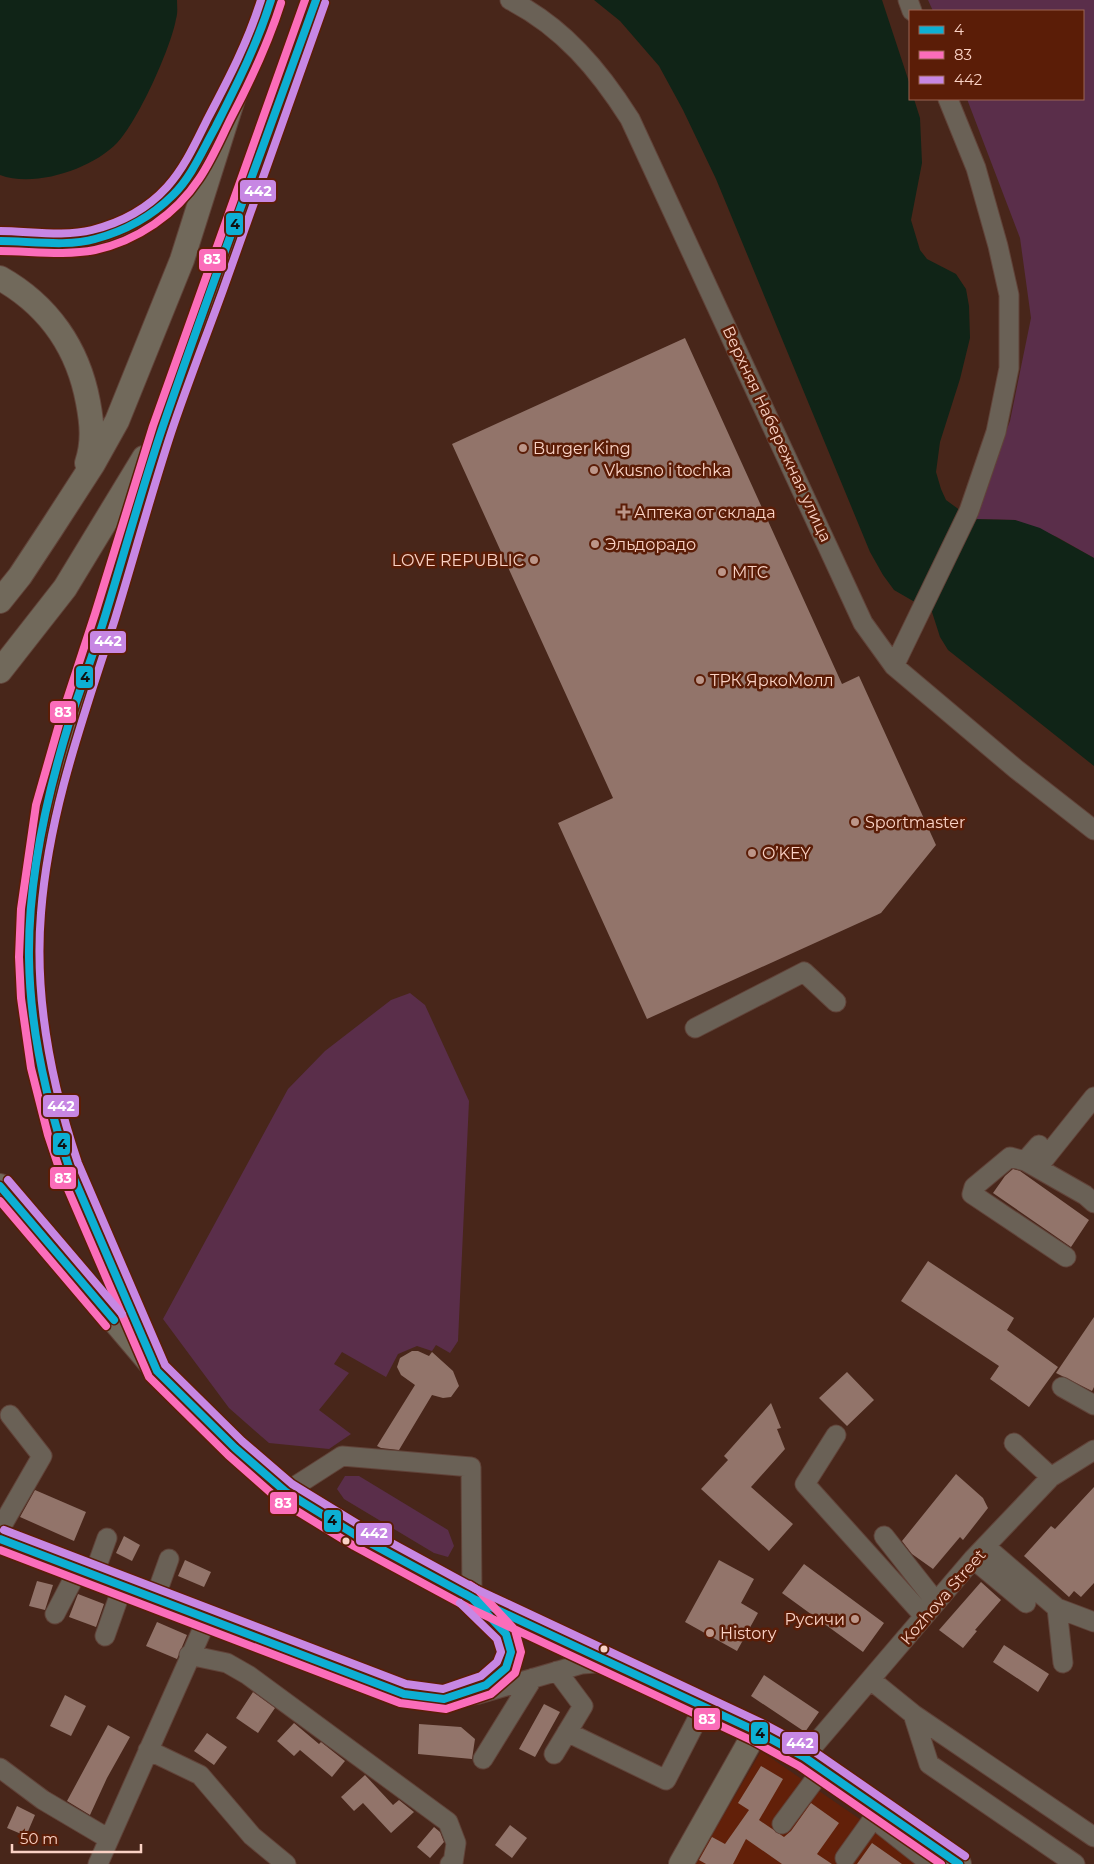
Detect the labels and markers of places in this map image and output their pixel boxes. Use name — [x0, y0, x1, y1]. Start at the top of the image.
place label: Burger King — [533, 439, 631, 458]
marker: Burger King — [517, 442, 529, 454]
place label: Vkusno i tochka — [604, 461, 731, 480]
marker: Vkusno i tochka — [588, 464, 600, 476]
place label: Аптека от склада — [634, 503, 776, 522]
marker: Аптека от склада — [618, 506, 630, 518]
place label: Эльдорадо — [605, 535, 696, 554]
marker: Эльдорадо — [589, 538, 601, 550]
place label: LOVE REPUBLIC — [392, 551, 524, 570]
marker: LOVE REPUBLIC — [528, 554, 540, 566]
place label: МТС — [732, 563, 768, 582]
marker: МТС — [716, 566, 728, 578]
place label: ТРК ЯркоМолл — [710, 671, 834, 690]
marker: ТРК ЯркоМолл — [694, 674, 706, 686]
place label: Sportmaster — [865, 813, 965, 832]
marker: Sportmaster — [849, 816, 861, 828]
place label: O’KEY — [762, 844, 812, 863]
marker: O’KEY — [746, 847, 758, 859]
unlabelled marker — [341, 1536, 351, 1546]
place label: Русичи — [784, 1610, 845, 1629]
marker: Русичи — [849, 1613, 861, 1625]
place label: History — [720, 1624, 777, 1643]
marker: History — [704, 1627, 716, 1639]
unlabelled marker — [599, 1644, 609, 1654]

